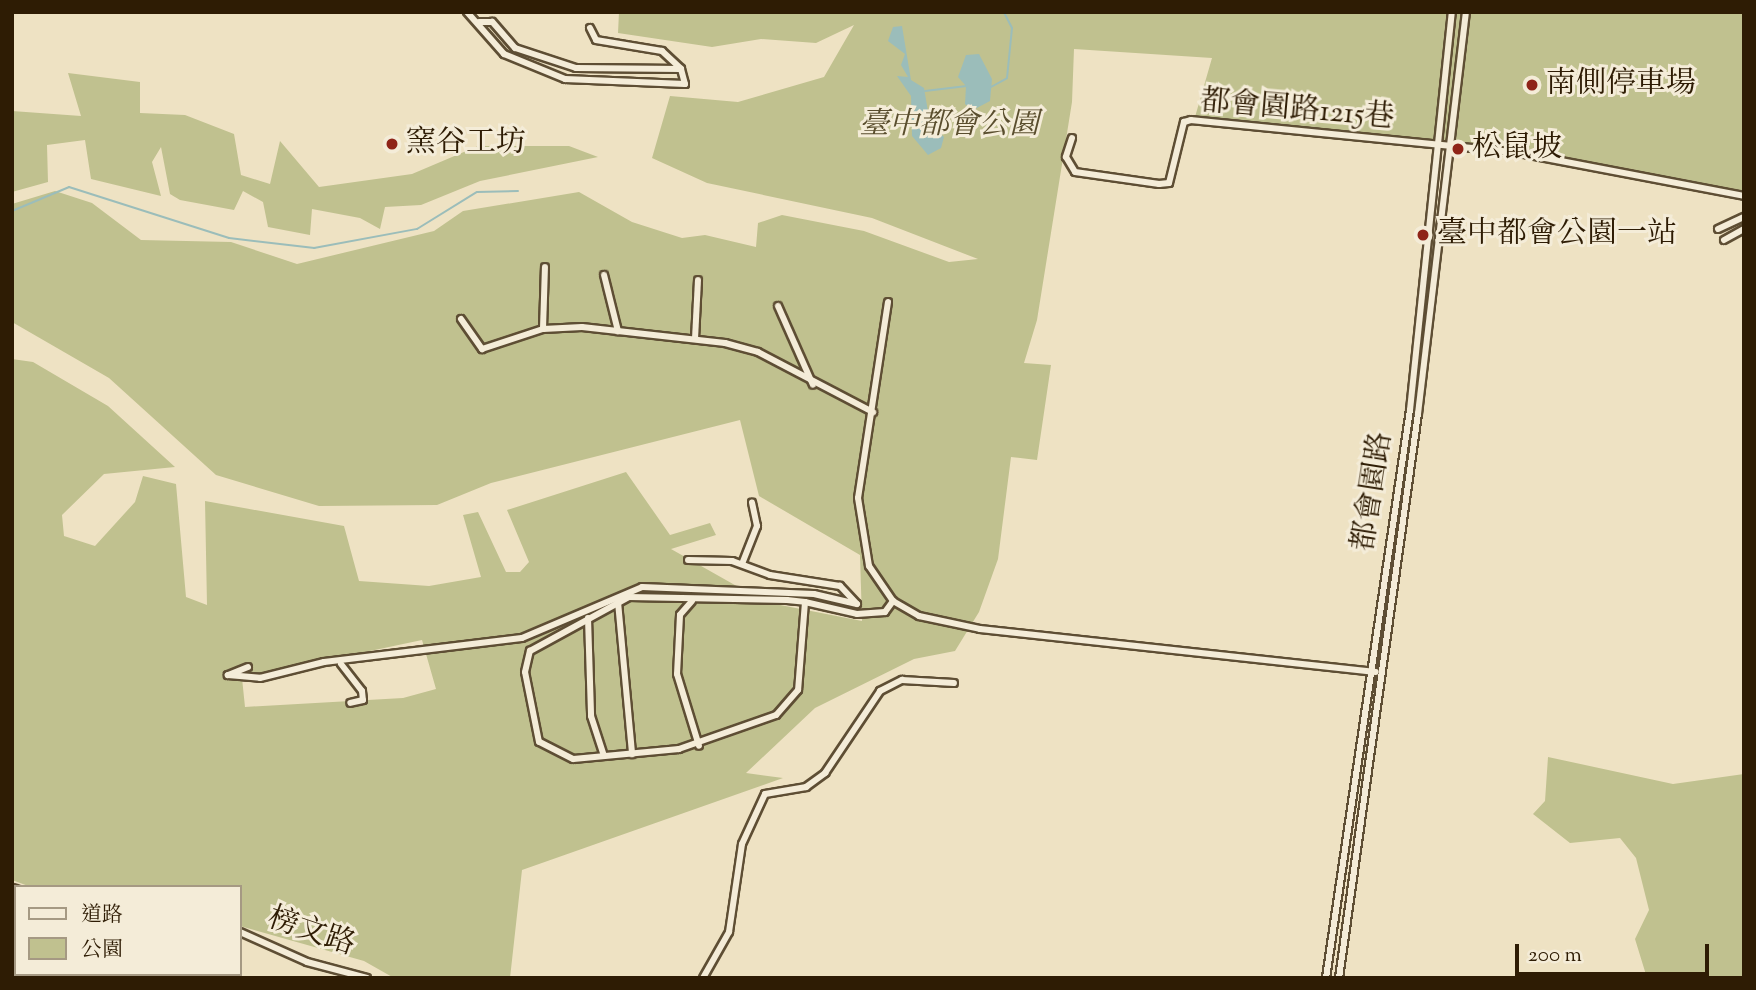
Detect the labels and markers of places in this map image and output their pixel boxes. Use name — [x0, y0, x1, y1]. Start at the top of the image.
place label: 南側停車場 — [1546, 67, 1696, 103]
marker: 南側停車場 — [1524, 77, 1540, 93]
place label: 窯谷工坊 — [406, 126, 526, 162]
place label: 松鼠坡 — [1472, 131, 1562, 167]
marker: 窯谷工坊 — [384, 136, 400, 152]
marker: 松鼠坡 — [1450, 141, 1466, 157]
place label: 臺中都會公園一站 — [1437, 217, 1677, 253]
marker: 臺中都會公園一站 — [1415, 227, 1431, 243]

